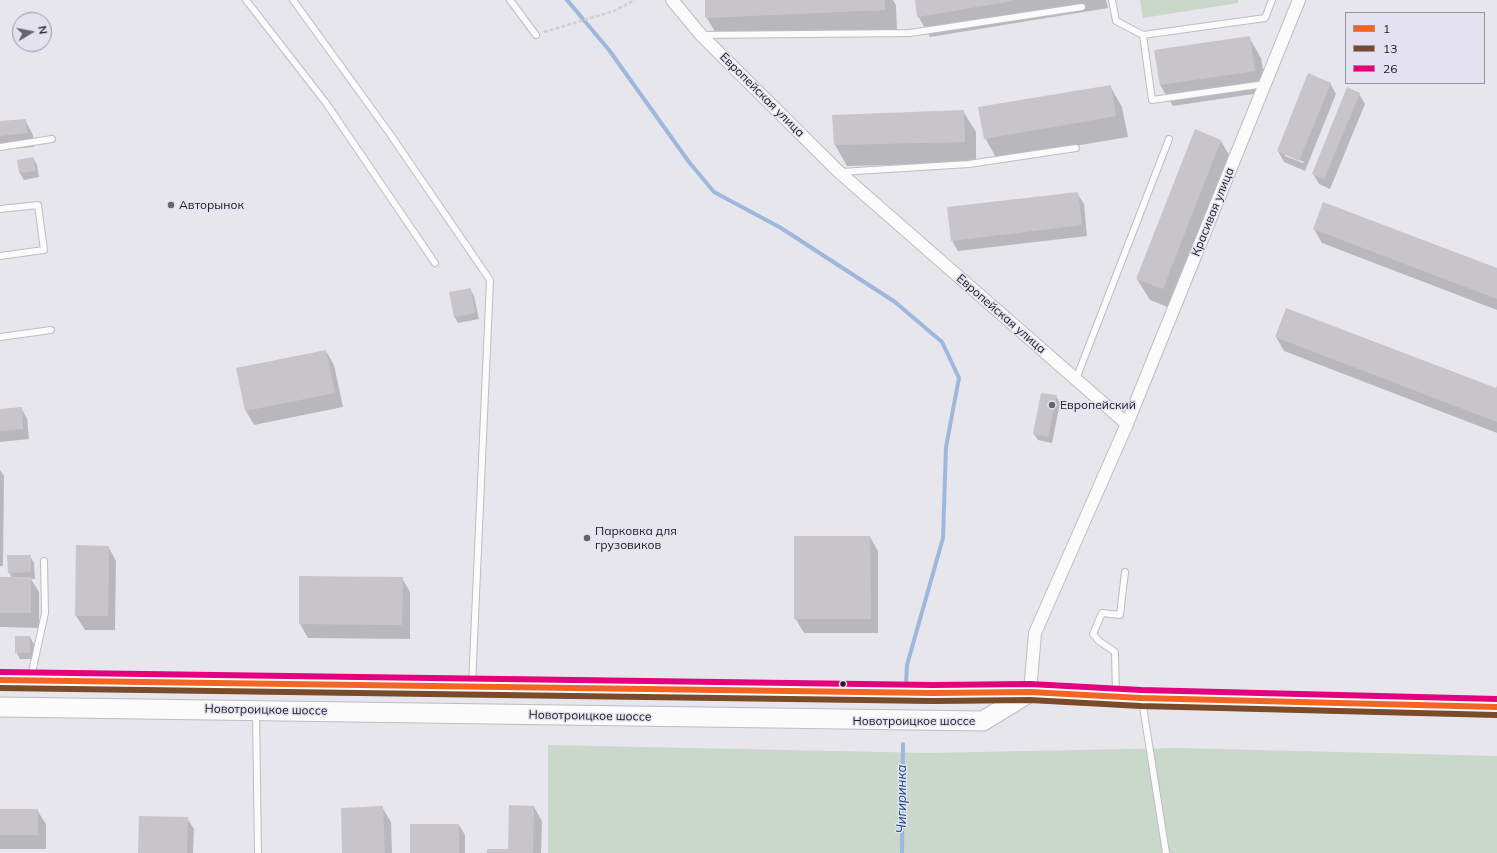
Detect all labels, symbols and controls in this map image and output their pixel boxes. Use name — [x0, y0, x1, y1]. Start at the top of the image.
north arrow — [12, 12, 52, 52]
legend — [1345, 12, 1485, 84]
text: 1 — [1383, 21, 1390, 36]
text: N — [35, 25, 50, 35]
text: 13 — [1383, 41, 1397, 56]
street label: Европейская улица — [717, 50, 807, 140]
text: 26 — [1383, 61, 1397, 76]
street label: Красивая улица — [1189, 166, 1237, 258]
place label: Авторынок — [179, 198, 244, 212]
marker: Авторынок — [166, 200, 176, 210]
street label: Европейская улица — [953, 271, 1049, 357]
place label: Европейский — [1060, 398, 1136, 412]
marker: Европейский — [1047, 400, 1057, 410]
place label: Парковка для грузовиков — [595, 524, 677, 552]
marker: Парковка для грузовиков — [582, 533, 592, 543]
unlabelled marker — [838, 679, 848, 689]
street label: Новотроицкое шоссе — [204, 702, 328, 718]
street label: Новотроицкое шоссе — [528, 708, 652, 724]
street label: Новотроицкое шоссе — [853, 714, 975, 728]
water label: Чигиринка — [894, 765, 910, 833]

